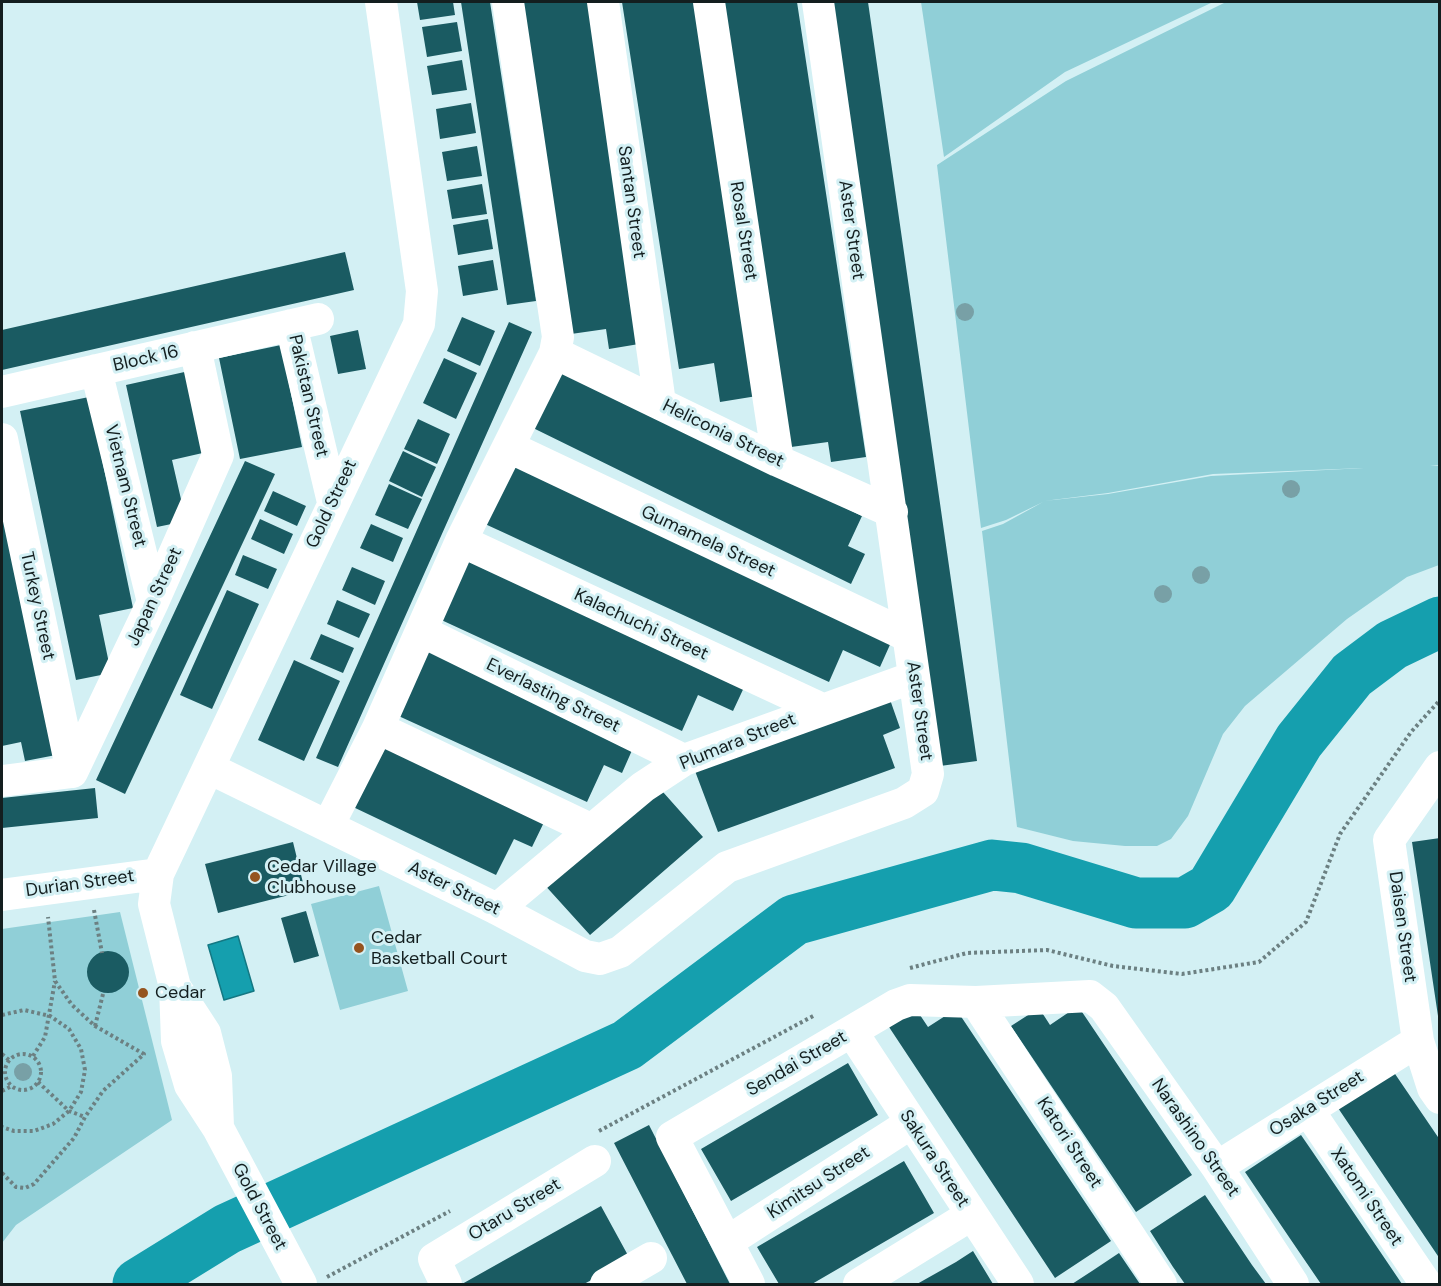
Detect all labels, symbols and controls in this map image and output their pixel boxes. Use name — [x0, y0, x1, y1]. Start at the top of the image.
street label: Santan Street — [612, 144, 650, 260]
street label: Aster Street — [833, 179, 869, 281]
street label: Rosal Street — [725, 180, 761, 282]
street label: Pakistan Street — [283, 333, 333, 459]
street label: Block 16 — [111, 341, 181, 377]
street label: Heliconia Street — [659, 395, 787, 473]
street label: Vietnam Street — [99, 423, 151, 549]
street label: Gold Street — [302, 456, 362, 552]
street label: Gumamela Street — [637, 501, 779, 583]
street label: Japan Street — [123, 544, 187, 650]
street label: Turkey Street — [15, 550, 59, 662]
street label: Kalachuchi Street — [571, 584, 711, 666]
street label: Everlasting Street — [483, 654, 623, 738]
street label: Aster Street — [901, 660, 937, 762]
street label: Plumara Street — [677, 709, 799, 775]
place label: Cedar Village Clubhouse — [267, 856, 377, 898]
street label: Aster Street — [404, 857, 504, 921]
street label: Durian Street — [24, 866, 136, 902]
marker: Cedar Village Clubhouse — [248, 870, 262, 884]
street label: Daisen Street — [1384, 870, 1420, 984]
place label: Cedar Basketball Court — [371, 927, 508, 970]
marker: Cedar Basketball Court — [352, 941, 366, 955]
place label: Cedar — [155, 982, 206, 1004]
marker: Cedar — [136, 986, 150, 1000]
street label: Sendai Street — [743, 1027, 851, 1101]
street label: Osaka Street — [1266, 1066, 1368, 1142]
street label: Narashino Street — [1146, 1075, 1244, 1201]
street label: Katori Street — [1032, 1094, 1106, 1192]
street label: Sakura Street — [894, 1106, 974, 1212]
street label: Kimitsu Street — [764, 1142, 874, 1224]
street label: Xatomi Street — [1325, 1144, 1407, 1250]
street label: Gold Street — [227, 1160, 291, 1254]
street label: Otaru Street — [465, 1174, 565, 1246]

